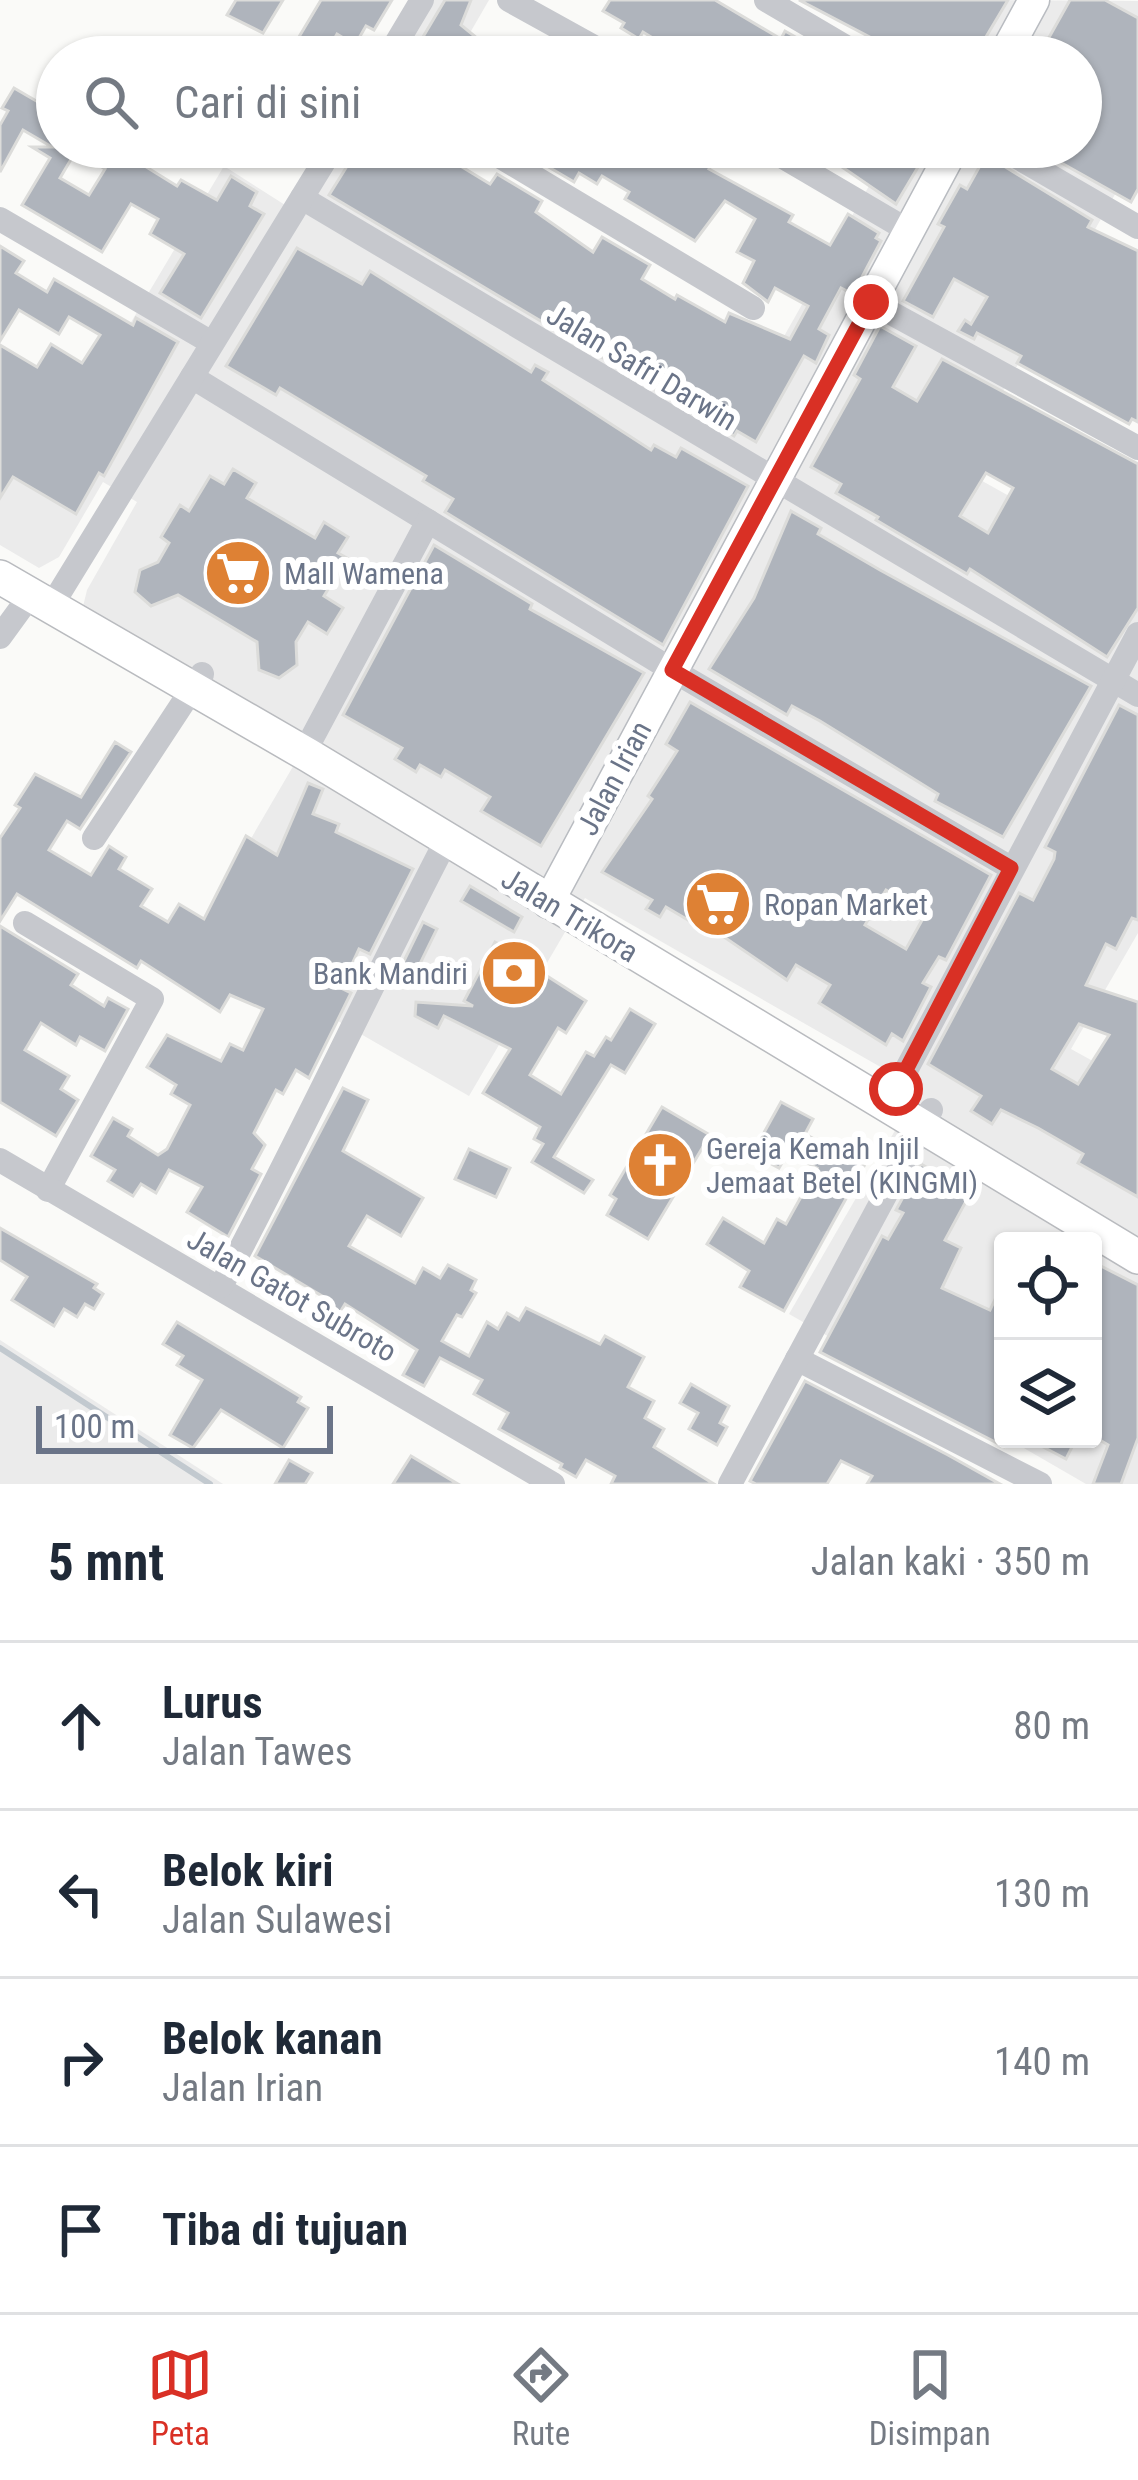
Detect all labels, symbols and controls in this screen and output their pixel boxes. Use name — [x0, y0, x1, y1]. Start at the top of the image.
search box — [36, 36, 1102, 168]
icon: search — [78, 69, 144, 135]
text: Cari di sini — [174, 76, 361, 129]
route end — [844, 275, 898, 329]
street label: Jalan Safri Darwin — [541, 296, 743, 438]
supermarket icon: Mall Wamena — [203, 538, 273, 608]
place label: Mall Wamena — [284, 556, 444, 591]
street label: Jalan Irian — [569, 715, 659, 841]
street label: Jalan Trikora — [495, 861, 645, 969]
supermarket icon: Ropan Market — [683, 869, 753, 939]
place label: Ropan Market — [764, 887, 928, 922]
bank icon: Bank Mandiri — [479, 938, 549, 1008]
place label: Bank Mandiri — [313, 956, 468, 991]
route start — [869, 1062, 923, 1116]
church icon: Gereja Kemah Injil Jemaat Betel (KINGMI) — [625, 1130, 695, 1200]
place label: Gereja Kemah Injil Jemaat Betel (KINGMI) — [706, 1131, 978, 1200]
street label: Jalan Gatot Subroto — [181, 1221, 403, 1369]
map controls — [994, 1232, 1102, 1448]
button: locate — [994, 1232, 1102, 1340]
button: layers — [994, 1340, 1102, 1448]
scale bar — [36, 1400, 333, 1453]
text: 100 m — [54, 1407, 135, 1446]
text: 5 mnt — [48, 1533, 164, 1592]
text: Jalan kaki · 350 m — [811, 1539, 1090, 1585]
text: Lurus — [162, 1676, 263, 1729]
icon: ahead — [48, 1693, 114, 1759]
text: 80 m — [1013, 1703, 1090, 1749]
text: Jalan Tawes — [162, 1729, 353, 1775]
text: Belok kiri — [162, 1844, 333, 1897]
icon: left — [48, 1861, 114, 1927]
text: 130 m — [994, 1871, 1090, 1917]
text: Jalan Sulawesi — [162, 1897, 392, 1943]
text: Belok kanan — [162, 2012, 383, 2065]
icon: right — [48, 2029, 114, 2095]
text: 140 m — [994, 2039, 1090, 2085]
text: Jalan Irian — [162, 2065, 323, 2111]
icon: arrive — [48, 2197, 114, 2263]
text: Tiba di tujuan — [162, 2203, 408, 2256]
tab: Peta — [147, 2342, 213, 2453]
tab: Rute — [508, 2342, 574, 2453]
tab: Disimpan — [869, 2342, 991, 2453]

